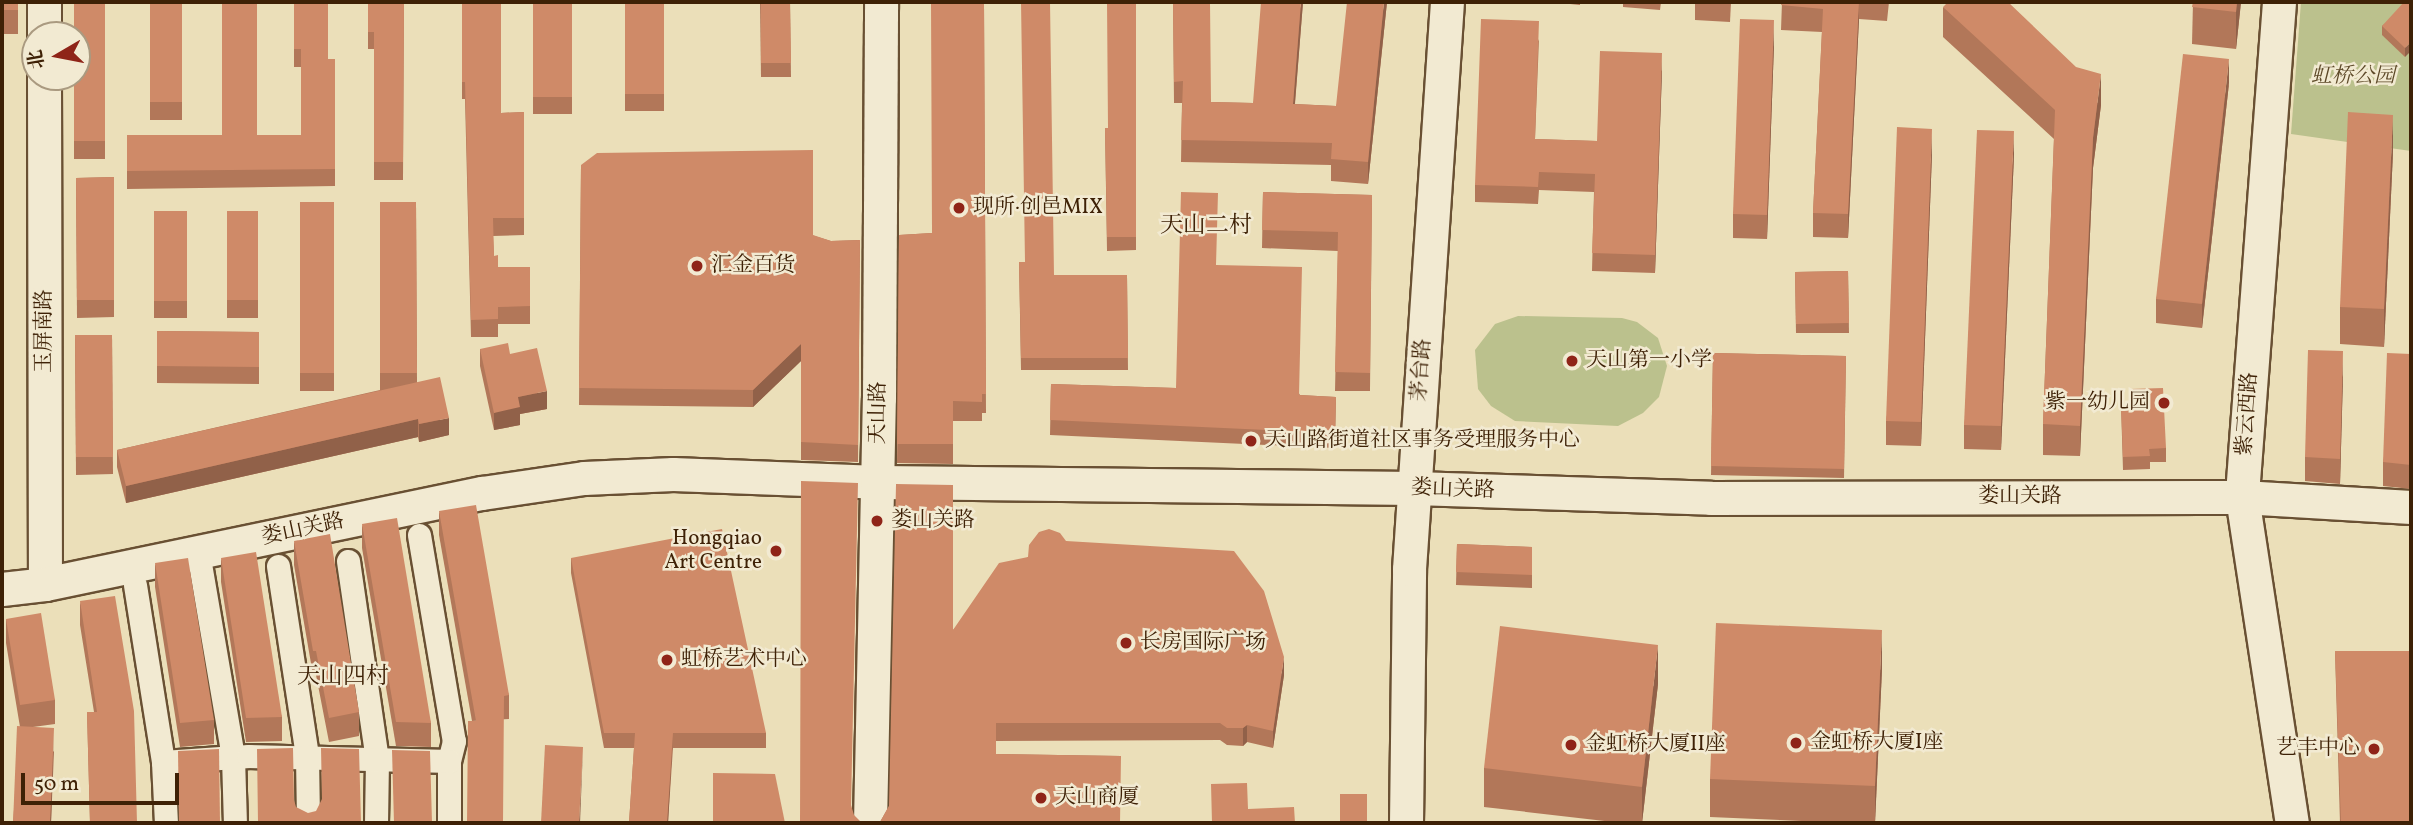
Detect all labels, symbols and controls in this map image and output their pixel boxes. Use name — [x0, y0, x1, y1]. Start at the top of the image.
north arrow — [21, 21, 91, 91]
text: 北 — [23, 48, 52, 71]
park label: 虹桥公园 — [2311, 64, 2395, 90]
place label: 现所·创邑MIX — [973, 195, 1103, 221]
marker: 现所·创邑MIX — [951, 200, 967, 216]
district label: 天山二村 — [1160, 212, 1252, 240]
place label: 汇金百货 — [711, 253, 795, 279]
marker: 汇金百货 — [689, 258, 705, 274]
street label: 玉屏南路 — [32, 289, 58, 373]
street label: 茅台路 — [1407, 338, 1437, 402]
place label: 天山第一小学 — [1586, 348, 1712, 374]
marker: 天山第一小学 — [1564, 353, 1580, 369]
street label: 紫云西路 — [2233, 371, 2263, 457]
street label: 天山路 — [866, 381, 892, 445]
place label: 紫一幼儿园 — [2045, 390, 2150, 416]
marker: 紫一幼儿园 — [2156, 395, 2172, 411]
place label: 天山路街道社区事务受理服务中心 — [1265, 428, 1580, 454]
marker: 天山路街道社区事务受理服务中心 — [1243, 433, 1259, 449]
street label: 娄山关路 — [1411, 476, 1495, 504]
street label: 娄山关路 — [1978, 484, 2062, 510]
place label: 娄山关路 — [891, 508, 975, 534]
street label: 娄山关路 — [259, 509, 347, 551]
marker: 娄山关路 — [869, 513, 885, 529]
place label: Hongqiao Art Centre — [665, 526, 762, 576]
marker: Hongqiao Art Centre — [768, 543, 784, 559]
place label: 长房国际广场 — [1140, 630, 1266, 656]
marker: 长房国际广场 — [1118, 635, 1134, 651]
place label: 虹桥艺术中心 — [681, 647, 807, 673]
marker: 虹桥艺术中心 — [659, 652, 675, 668]
district label: 天山四村 — [297, 663, 389, 691]
place label: 金虹桥大厦I座 — [1810, 730, 1943, 756]
place label: 金虹桥大厦II座 — [1585, 732, 1726, 758]
marker: 金虹桥大厦I座 — [1788, 735, 1804, 751]
place label: 艺丰中心 — [2276, 736, 2360, 762]
marker: 金虹桥大厦II座 — [1563, 737, 1579, 753]
marker: 艺丰中心 — [2366, 741, 2382, 757]
scale bar — [24, 758, 182, 802]
text: 50 m — [34, 770, 79, 799]
place label: 天山商厦 — [1055, 785, 1139, 811]
marker: 天山商厦 — [1033, 790, 1049, 806]

